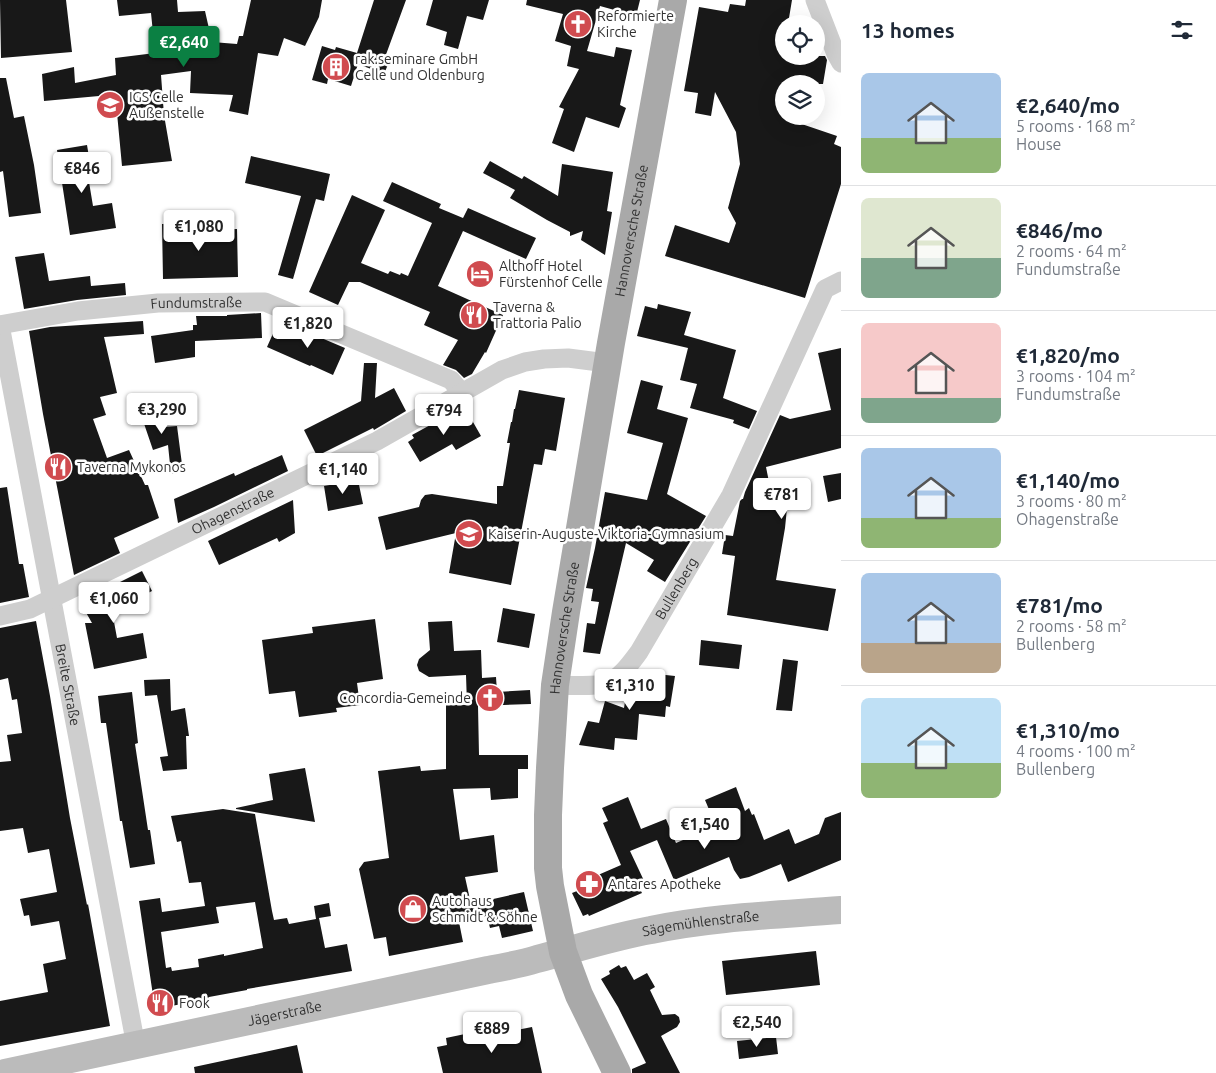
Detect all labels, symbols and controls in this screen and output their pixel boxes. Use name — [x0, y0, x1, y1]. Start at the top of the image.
place label: Reformierte Kirche — [597, 8, 674, 40]
church icon: Reformierte Kirche — [563, 9, 593, 39]
map controls — [775, 15, 825, 125]
button: locate — [775, 15, 825, 65]
icon: filters — [1168, 16, 1196, 44]
text: 13 homes — [861, 18, 955, 42]
pin: €2,640 — [143, 26, 225, 68]
text: €2,640 — [159, 33, 209, 51]
place label: rak.seminare GmbH Celle und Oldenburg — [355, 51, 485, 83]
building icon: rak.seminare GmbH Celle und Oldenburg — [321, 52, 351, 82]
button: layers — [775, 75, 825, 125]
place label: IGS Celle Außenstelle — [129, 89, 205, 121]
school or university icon: IGS Celle Außenstelle — [95, 90, 125, 120]
icon: home — [901, 93, 961, 153]
text: €2,640/mo — [1016, 93, 1120, 117]
text: 5 rooms · 168 m² — [1016, 117, 1136, 135]
text: House — [1016, 135, 1061, 153]
pin: €846 — [52, 152, 112, 194]
text: €846 — [64, 159, 100, 177]
street label: Hannoversche Straße — [612, 163, 651, 298]
pin: €1,080 — [158, 210, 240, 252]
text: €1,080 — [174, 217, 224, 235]
icon: home — [901, 218, 961, 278]
text: €846/mo — [1016, 218, 1103, 242]
text: 2 rooms · 64 m² — [1016, 242, 1127, 260]
place label: Althoff Hotel Fürstenhof Celle — [499, 258, 603, 290]
hotel icon: Althoff Hotel Fürstenhof Celle — [465, 259, 495, 289]
text: Fundumstraße — [1016, 260, 1121, 278]
street label: Fundumstraße — [150, 294, 242, 312]
place label: Taverna & Trattoria Palio — [493, 299, 582, 331]
restaurant icon: Taverna & Trattoria Palio — [459, 300, 489, 330]
pin: €1,820 — [267, 306, 349, 349]
text: €1,820 — [283, 314, 333, 332]
icon: home — [901, 343, 961, 403]
text: €1,820/mo — [1016, 343, 1120, 367]
text: 3 rooms · 104 m² — [1016, 367, 1136, 385]
text: Fundumstraße — [1016, 385, 1121, 403]
pin: €3,290 — [121, 392, 203, 435]
pin: €794 — [414, 394, 474, 436]
text: €3,290 — [137, 400, 187, 418]
text: €794 — [426, 401, 462, 419]
restaurant icon: Taverna Mykonos — [43, 452, 73, 482]
pin: €1,140 — [302, 452, 384, 495]
place label: Taverna Mykonos — [77, 459, 186, 475]
text: €1,140 — [318, 460, 368, 478]
icon: home — [901, 468, 961, 528]
text: €1,140/mo — [1016, 468, 1120, 492]
pin: €781 — [752, 478, 812, 520]
street label: Ohagenstraße — [189, 484, 277, 538]
text: €781 — [764, 485, 800, 503]
text: 3 rooms · 80 m² — [1016, 492, 1127, 510]
text: Ohagenstraße — [1016, 510, 1119, 528]
school or university icon: Kaiserin-Auguste-Viktoria-Gymnasium — [454, 519, 484, 549]
place label: Kaiserin-Auguste-Viktoria-Gymnasium — [488, 526, 724, 542]
street label: Bullenberg — [652, 554, 701, 622]
street label: Hannoversche Straße — [546, 560, 582, 695]
pin: €1,060 — [73, 582, 155, 624]
text: €1,060 — [89, 589, 139, 607]
icon: home — [901, 593, 961, 653]
text: €781/mo — [1016, 593, 1103, 617]
text: 2 rooms · 58 m² — [1016, 617, 1127, 635]
text: Bullenberg — [1016, 635, 1095, 653]
street label: Breite Straße — [52, 642, 83, 727]
pin: €1,310 — [589, 668, 671, 711]
text: €1,310 — [605, 676, 655, 694]
church icon: Concordia-Gemeinde — [475, 683, 505, 713]
place label: Concordia-Gemeinde — [339, 690, 471, 706]
icon: home — [901, 718, 961, 778]
text: €1,310/mo — [1016, 718, 1120, 742]
text: 4 rooms · 100 m² — [1016, 742, 1136, 760]
text: Bullenberg — [1016, 760, 1095, 778]
pin: €1,540 — [664, 808, 746, 850]
text: €1,540 — [680, 815, 730, 833]
pharmacy icon: Antares Apotheke — [574, 869, 604, 899]
place label: Antares Apotheke — [608, 876, 721, 892]
place label: Autohaus Schmidt & Söhne — [432, 893, 538, 925]
shop icon: Autohaus Schmidt & Söhne — [398, 894, 428, 924]
street label: Sägemühlenstraße — [641, 908, 760, 939]
restaurant icon: Fook — [145, 988, 175, 1018]
place label: Fook — [179, 995, 210, 1011]
street label: Jägerstraße — [246, 998, 323, 1029]
pin: €2,540 — [716, 1006, 798, 1048]
pin: €889 — [462, 1012, 522, 1054]
text: €2,540 — [732, 1013, 782, 1031]
text: €889 — [474, 1019, 510, 1037]

